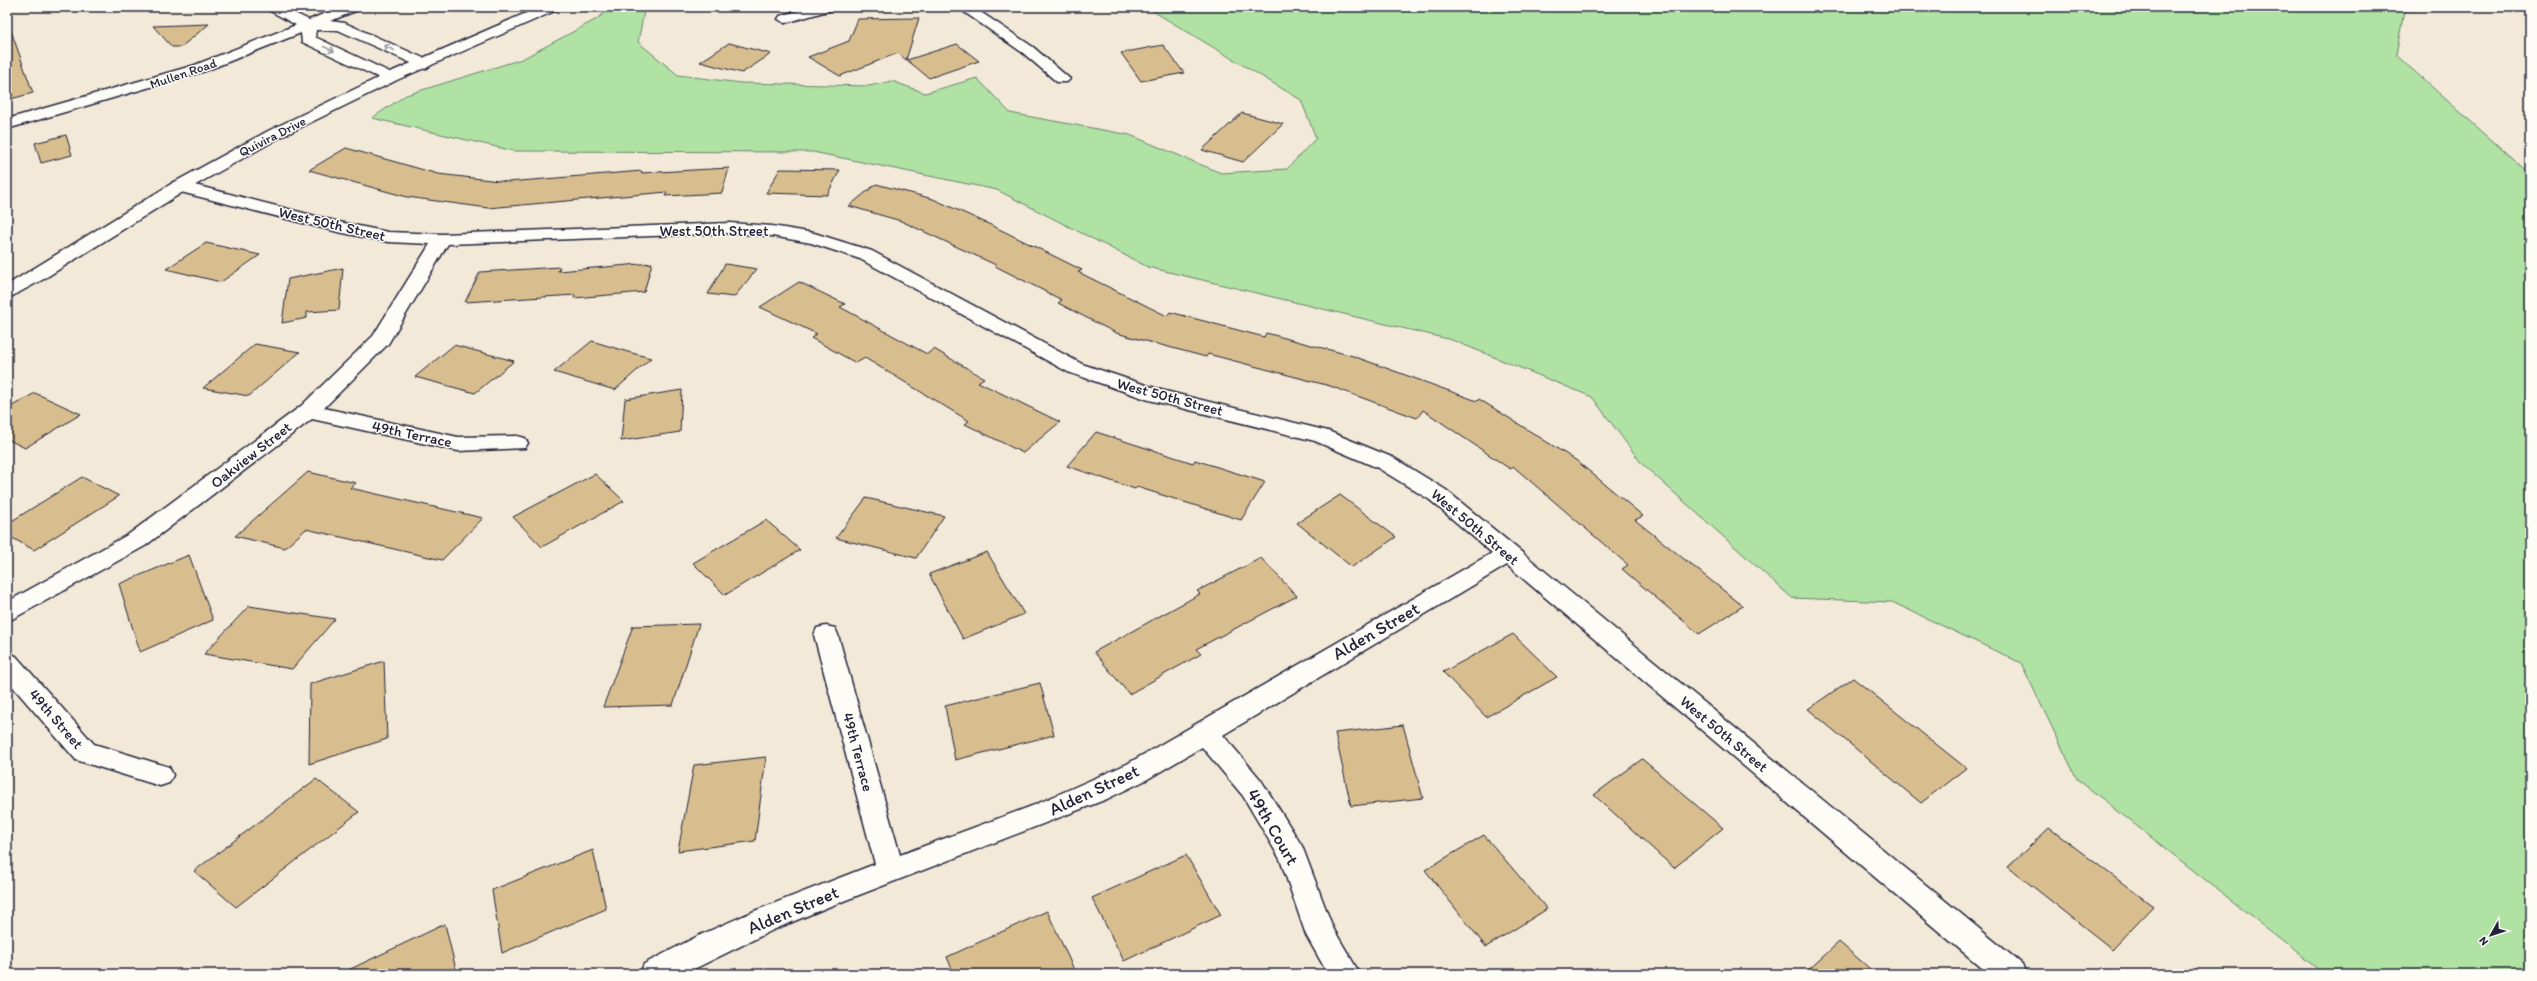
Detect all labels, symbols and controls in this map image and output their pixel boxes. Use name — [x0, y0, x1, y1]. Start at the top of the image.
one-way arrow — [383, 44, 395, 51]
one-way arrow — [323, 46, 335, 53]
street label: Mullen Road — [148, 55, 219, 92]
street label: Quivira Drive — [236, 113, 308, 160]
street label: West 50th Street — [277, 203, 388, 245]
street label: West 50th Street — [659, 222, 769, 240]
street label: West 50th Street — [1115, 374, 1225, 420]
street label: 49th Terrace — [371, 417, 453, 451]
street label: Oakview Street — [207, 418, 295, 492]
street label: West 50th Street — [1427, 485, 1523, 569]
street label: Alden Street — [1329, 597, 1424, 665]
street label: 49th Street — [25, 685, 87, 753]
street label: West 50th Street — [1676, 692, 1772, 776]
street label: 49th Terrace — [839, 711, 877, 793]
street label: Alden Street — [1046, 759, 1143, 820]
street label: 49th Court — [1242, 785, 1304, 869]
street label: Alden Street — [744, 881, 842, 939]
north arrow — [2471, 915, 2511, 955]
text: N — [2476, 934, 2491, 948]

